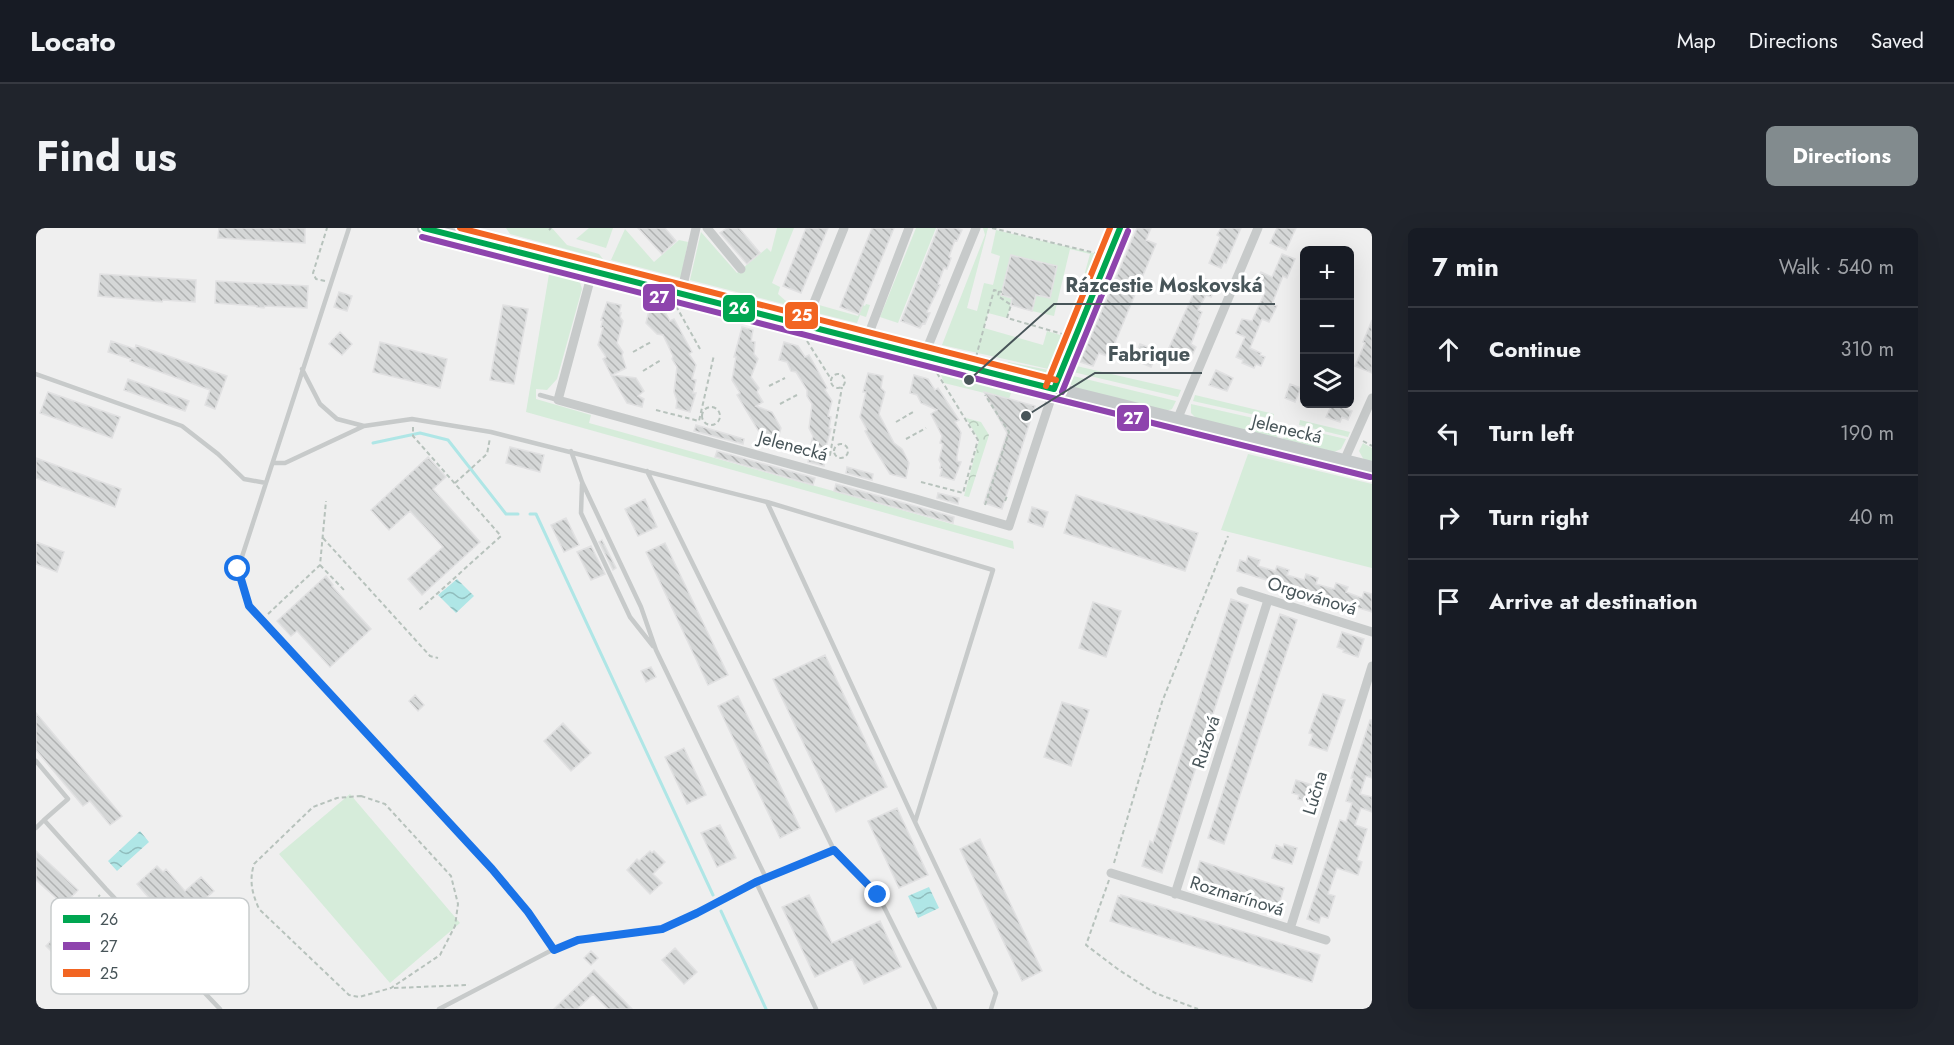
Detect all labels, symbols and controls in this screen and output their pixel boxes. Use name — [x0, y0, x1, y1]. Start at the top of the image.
text: Locato — [30, 21, 116, 62]
text: Map — [1677, 26, 1716, 56]
text: Directions — [1749, 26, 1838, 56]
text: Saved — [1871, 26, 1924, 56]
text: Find us — [36, 126, 177, 187]
button: Directions — [1766, 126, 1918, 186]
map controls — [1300, 246, 1354, 408]
button: + — [1300, 246, 1354, 300]
text: 7 min — [1432, 248, 1499, 286]
text: Walk · 540 m — [1779, 253, 1894, 282]
callout: Rázcestie Moskovská — [1054, 266, 1275, 304]
text: Rázcestie Moskovská — [1065, 271, 1263, 300]
line badge: 27 — [642, 283, 676, 312]
text: 27 — [649, 286, 669, 309]
line badge: 26 — [722, 294, 756, 323]
text: 26 — [728, 297, 750, 320]
button: − — [1300, 300, 1354, 354]
line badge: 25 — [784, 301, 819, 330]
text: 25 — [792, 304, 812, 327]
icon: ahead — [1432, 333, 1465, 366]
text: Continue — [1489, 333, 1581, 365]
callout: Fabrique — [1095, 335, 1202, 373]
text: 310 m — [1840, 335, 1894, 364]
text: Fabrique — [1108, 340, 1190, 369]
button: layers — [1300, 354, 1354, 408]
line badge: 27 — [1116, 404, 1150, 432]
text: 27 — [1123, 407, 1143, 430]
street label: Jelenecká — [1247, 407, 1325, 450]
icon: left — [1432, 417, 1465, 450]
text: Turn left — [1489, 417, 1574, 449]
text: 190 m — [1840, 419, 1894, 448]
street label: Jelenecká — [753, 424, 831, 468]
icon: right — [1432, 501, 1465, 534]
text: Turn right — [1489, 501, 1589, 533]
text: 40 m — [1849, 503, 1894, 532]
route start — [224, 555, 250, 581]
street label: Orgovánová — [1264, 570, 1360, 622]
icon: arrive — [1432, 585, 1465, 618]
text: Arrive at destination — [1489, 585, 1698, 617]
street label: Ružová — [1185, 712, 1227, 772]
street label: Lúčna — [1296, 768, 1334, 818]
street label: Rozmarínová — [1187, 869, 1287, 923]
route end — [864, 881, 890, 907]
legend — [51, 898, 249, 994]
text: 26 — [100, 908, 118, 931]
text: 27 — [100, 935, 118, 958]
text: 25 — [100, 962, 118, 985]

